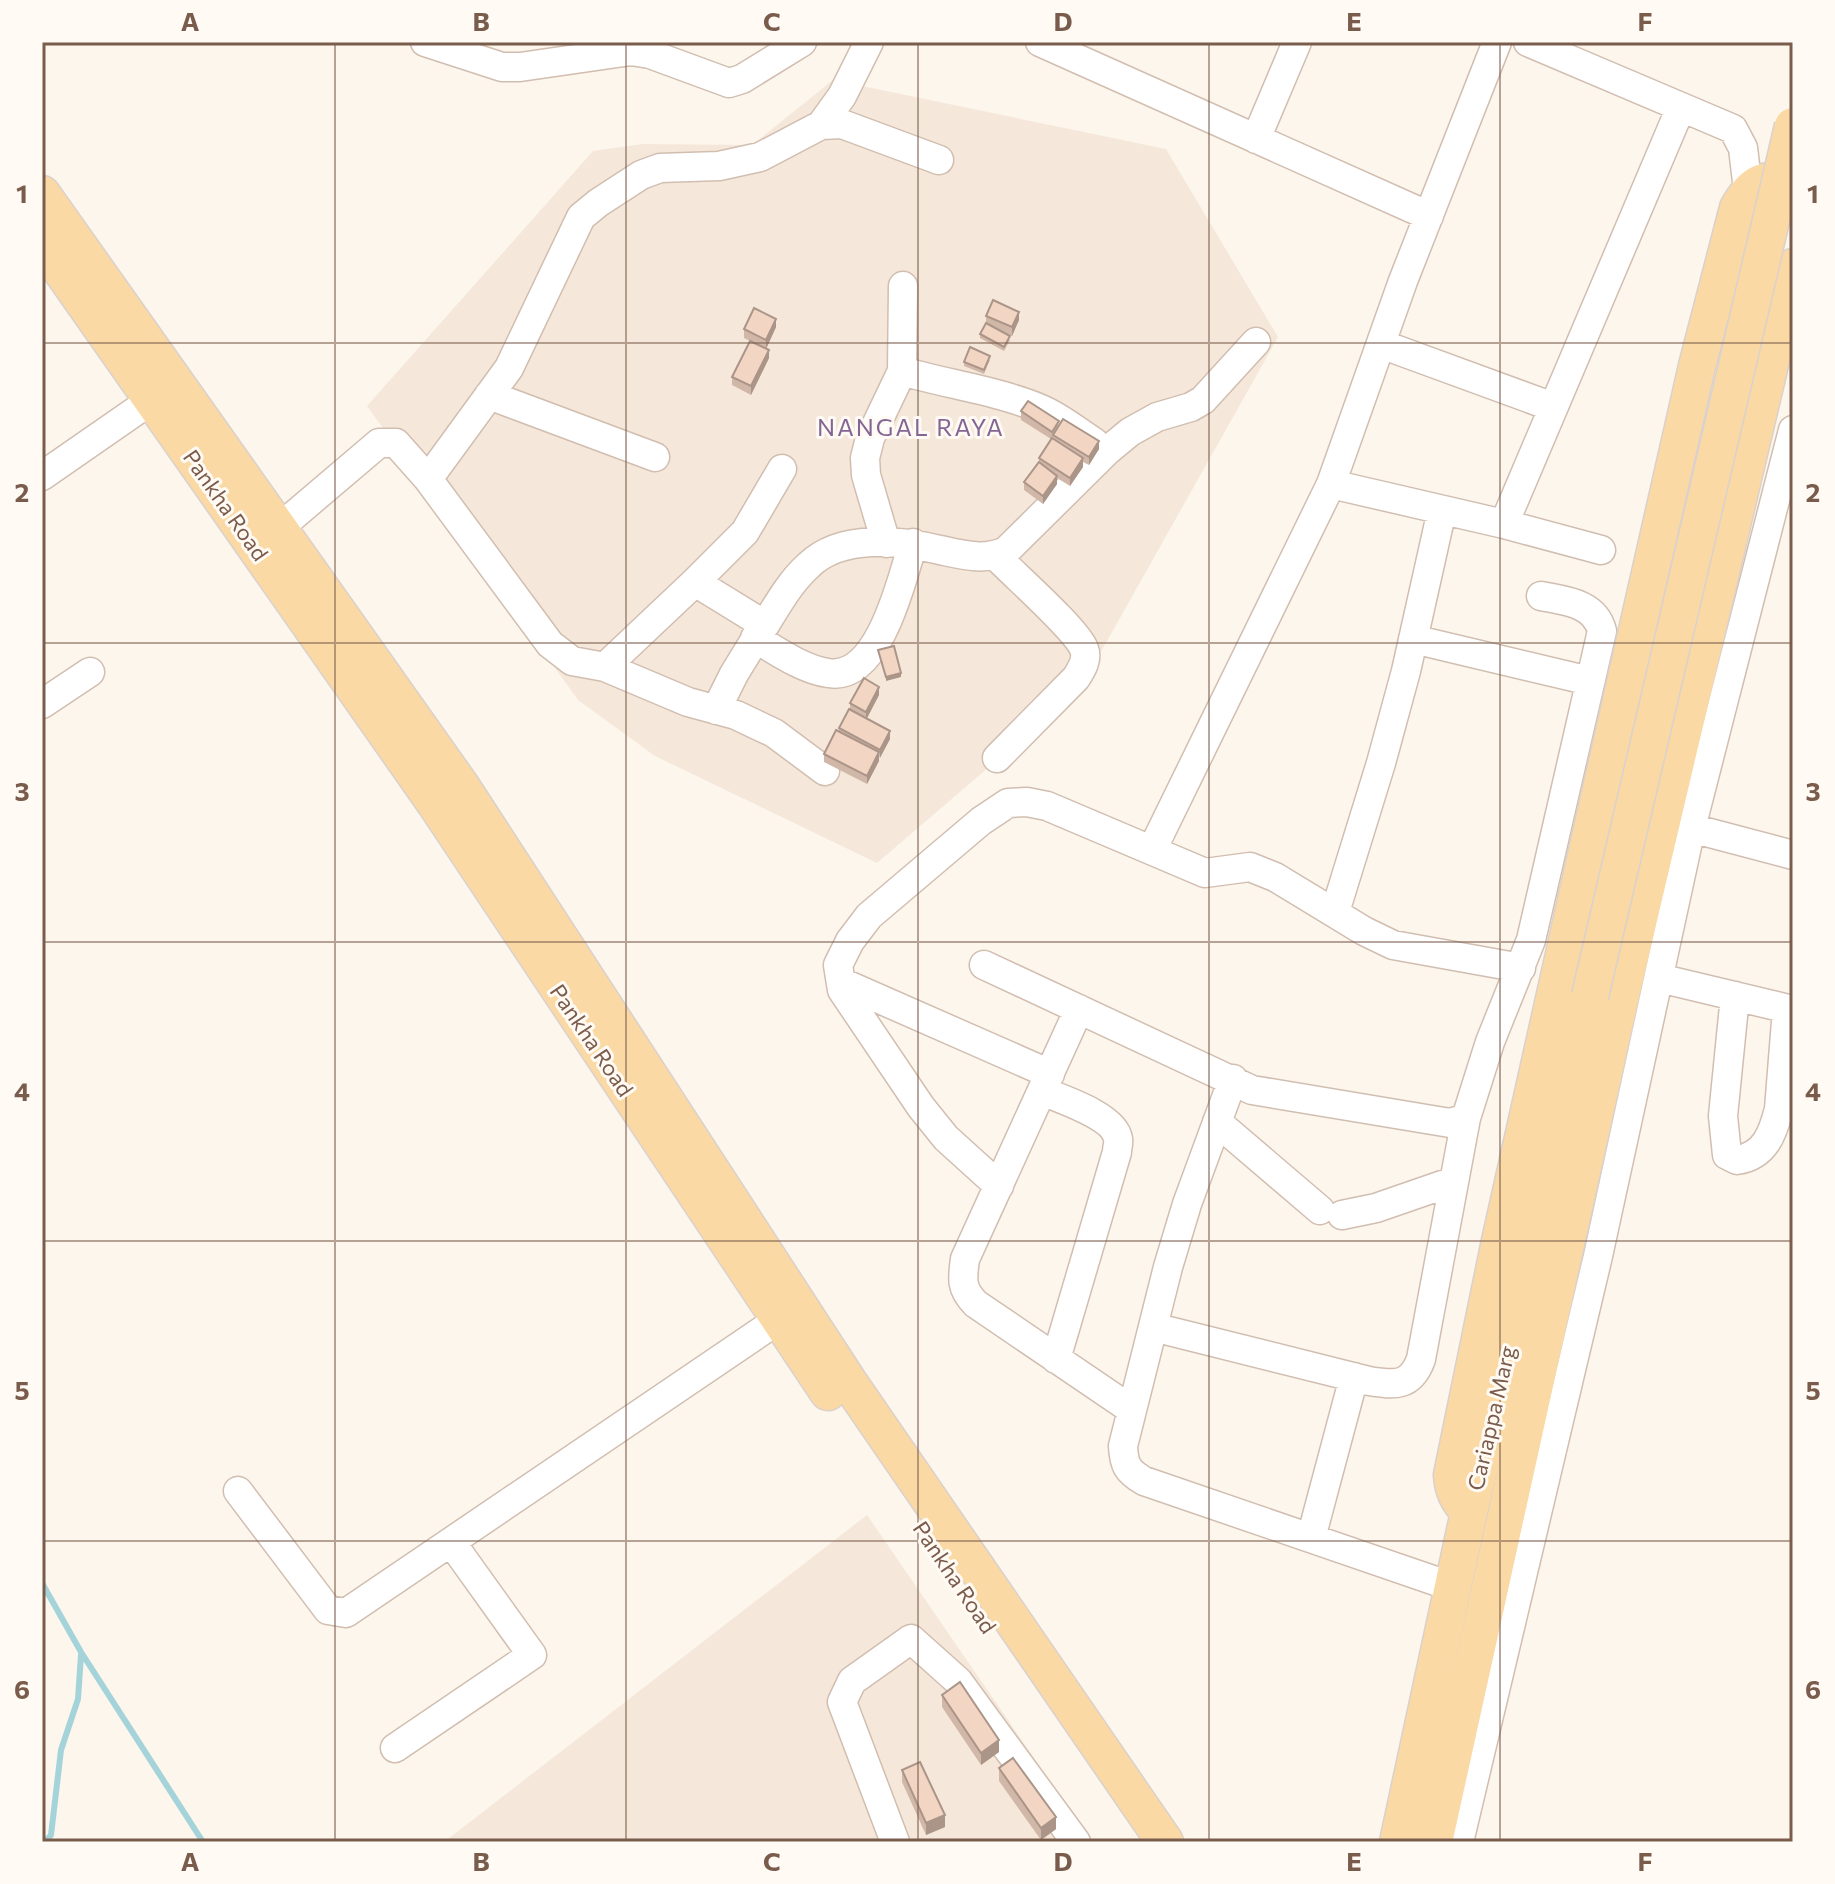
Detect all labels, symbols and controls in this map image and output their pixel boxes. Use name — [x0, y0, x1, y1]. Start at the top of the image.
text: A — [181, 5, 200, 36]
text: B — [472, 5, 490, 36]
text: C — [763, 5, 781, 36]
text: D — [1053, 5, 1073, 36]
text: E — [1346, 5, 1362, 36]
text: F — [1637, 5, 1653, 36]
text: 1 — [16, 177, 28, 208]
text: 1 — [1807, 177, 1819, 208]
district label: NANGAL RAYA — [817, 412, 1005, 441]
street label: Pankha Road — [178, 444, 274, 566]
text: 2 — [15, 476, 29, 507]
text: 2 — [1806, 476, 1820, 507]
text: 3 — [14, 775, 30, 806]
text: 3 — [1805, 775, 1821, 806]
street label: Pankha Road — [545, 979, 639, 1101]
text: 4 — [14, 1075, 30, 1106]
text: 4 — [1805, 1075, 1821, 1106]
street label: Cariappa Marg — [1461, 1343, 1521, 1493]
text: 5 — [14, 1374, 30, 1405]
text: 5 — [1805, 1374, 1821, 1405]
street label: Pankha Road — [908, 1516, 1002, 1638]
text: 6 — [14, 1673, 30, 1704]
text: 6 — [1805, 1673, 1821, 1704]
text: A — [181, 1845, 200, 1876]
text: B — [472, 1845, 490, 1876]
text: C — [763, 1845, 781, 1876]
text: D — [1053, 1845, 1073, 1876]
text: E — [1346, 1845, 1362, 1876]
text: F — [1637, 1845, 1653, 1876]

